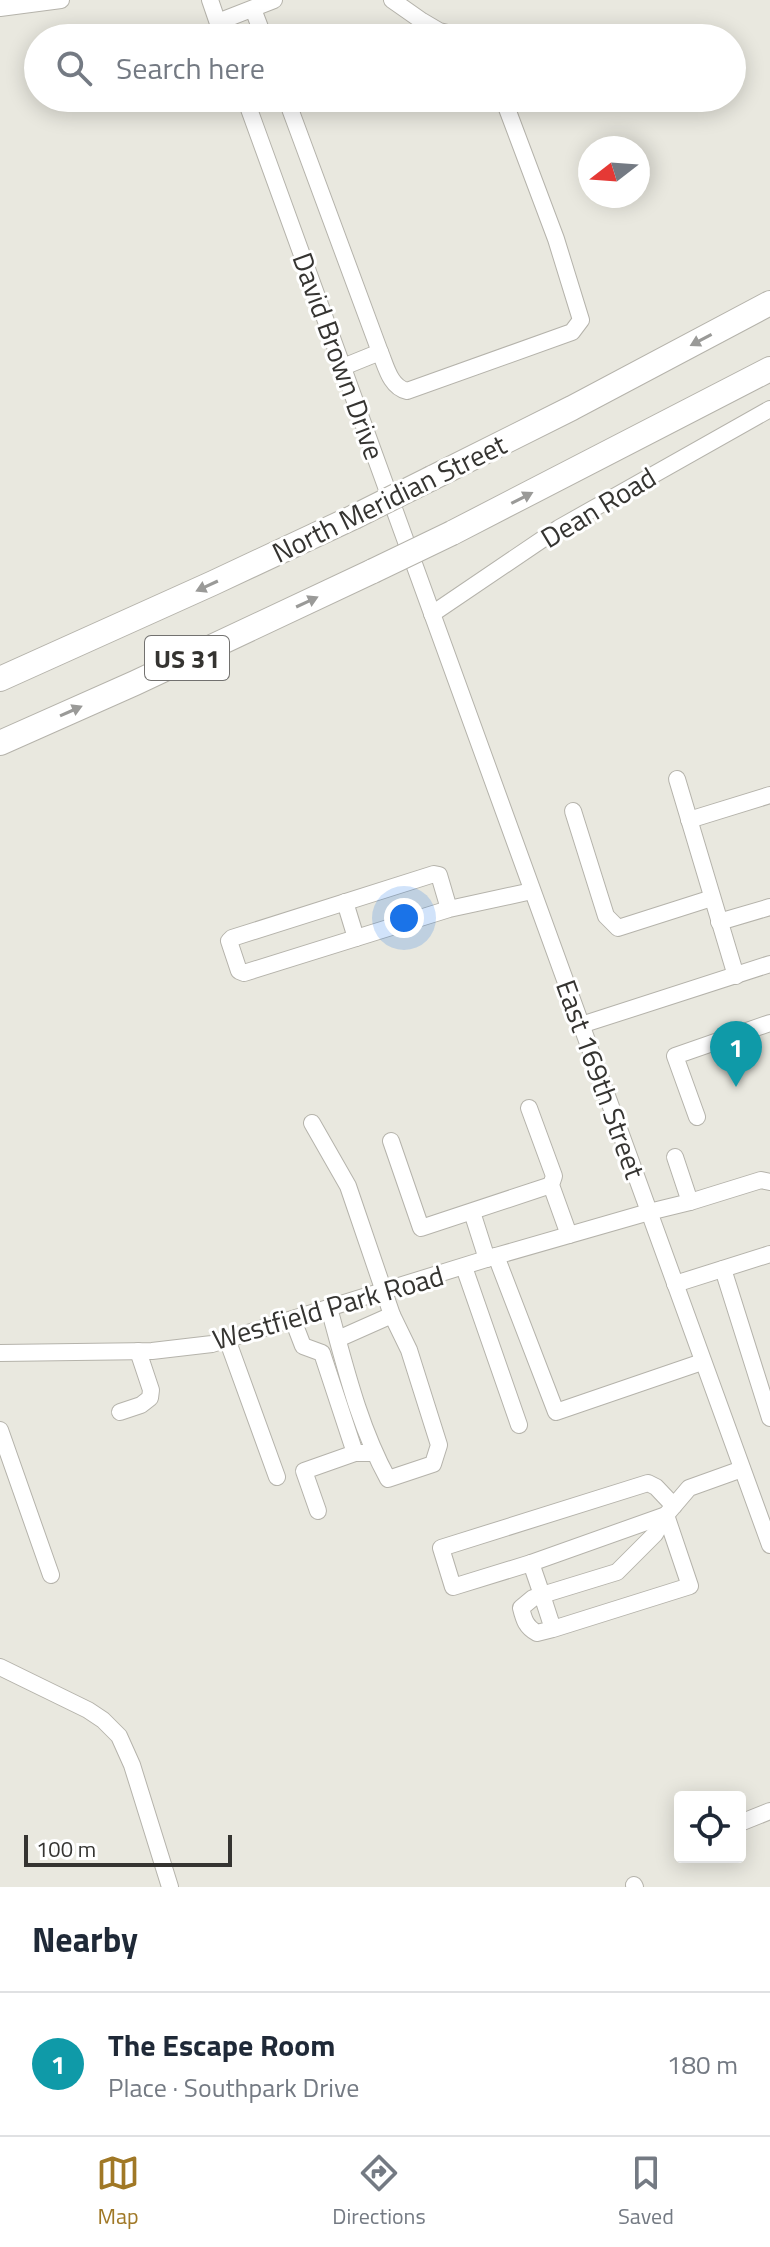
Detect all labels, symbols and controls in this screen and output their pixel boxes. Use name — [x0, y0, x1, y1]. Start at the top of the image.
search box — [24, 24, 746, 112]
text: Search here — [116, 45, 265, 91]
icon: search — [52, 46, 96, 90]
north arrow — [578, 136, 650, 208]
street label: David Brown Drive — [282, 246, 396, 466]
one-way arrow — [690, 333, 713, 346]
street label: North Meridian Street — [265, 422, 514, 573]
street label: Dean Road — [532, 456, 664, 558]
one-way arrow — [510, 491, 533, 505]
one-way arrow — [195, 579, 219, 593]
one-way arrow — [295, 595, 319, 609]
road number: US 31 — [145, 636, 229, 680]
one-way arrow — [59, 705, 83, 718]
your location — [384, 898, 424, 938]
street label: East 169th Street — [545, 974, 657, 1185]
pin: 1 — [710, 1021, 762, 1087]
street label: Westfield Park Road — [207, 1253, 449, 1361]
map controls — [674, 1791, 746, 1863]
button: locate — [674, 1791, 746, 1863]
scale bar — [24, 1831, 232, 1867]
text: 100 m — [36, 1832, 96, 1866]
text: Nearby — [32, 1913, 138, 1965]
text: The Escape Room — [108, 2022, 335, 2068]
text: 1 — [51, 2045, 65, 2084]
text: 180 m — [667, 2045, 738, 2084]
text: Place · Southpark Drive — [108, 2068, 359, 2107]
tab: Map — [96, 2151, 140, 2233]
tab: Directions — [332, 2151, 426, 2233]
tab: Saved — [618, 2151, 674, 2233]

